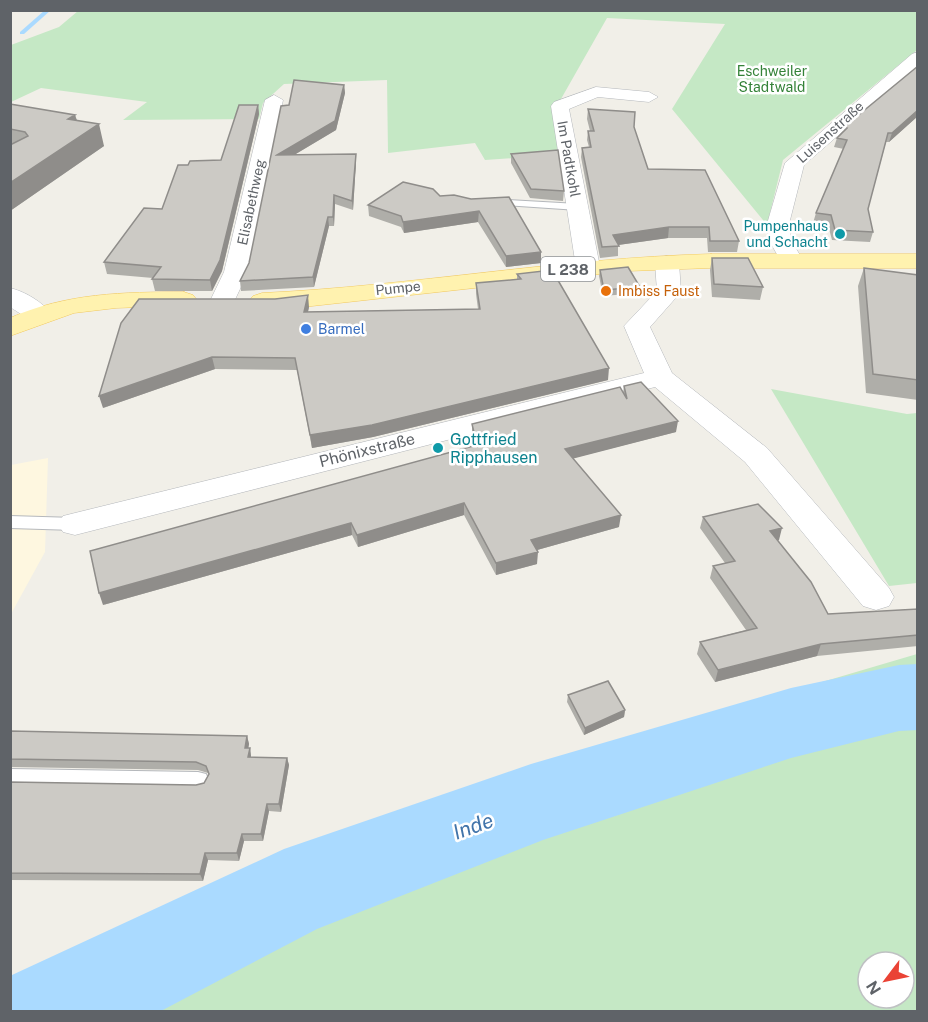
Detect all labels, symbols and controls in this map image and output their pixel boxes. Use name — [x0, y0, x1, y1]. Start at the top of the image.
park label: Eschweiler Stadtwald — [737, 63, 807, 95]
street label: Luisenstraße — [793, 98, 867, 166]
street label: Im Padtkohl — [554, 119, 584, 199]
street label: Elisabethweg — [234, 157, 268, 247]
place label: Pumpenhaus und Schacht — [743, 218, 828, 250]
marker: Pumpenhaus und Schacht — [833, 227, 847, 241]
road number: L 238 — [541, 257, 595, 281]
street label: Pumpe — [375, 278, 422, 298]
place label: Imbiss Faust — [618, 283, 700, 299]
marker: Imbiss Faust — [599, 284, 613, 298]
place label: Barmel — [318, 321, 365, 337]
marker: Barmel — [299, 322, 313, 336]
street label: Phönixstraße — [317, 429, 417, 471]
place label: Gottfried Ripphausen — [450, 430, 538, 467]
marker: Gottfried Ripphausen — [431, 441, 445, 455]
water label: Inde — [449, 807, 497, 845]
north arrow — [856, 950, 916, 1010]
text: N — [862, 977, 885, 998]

